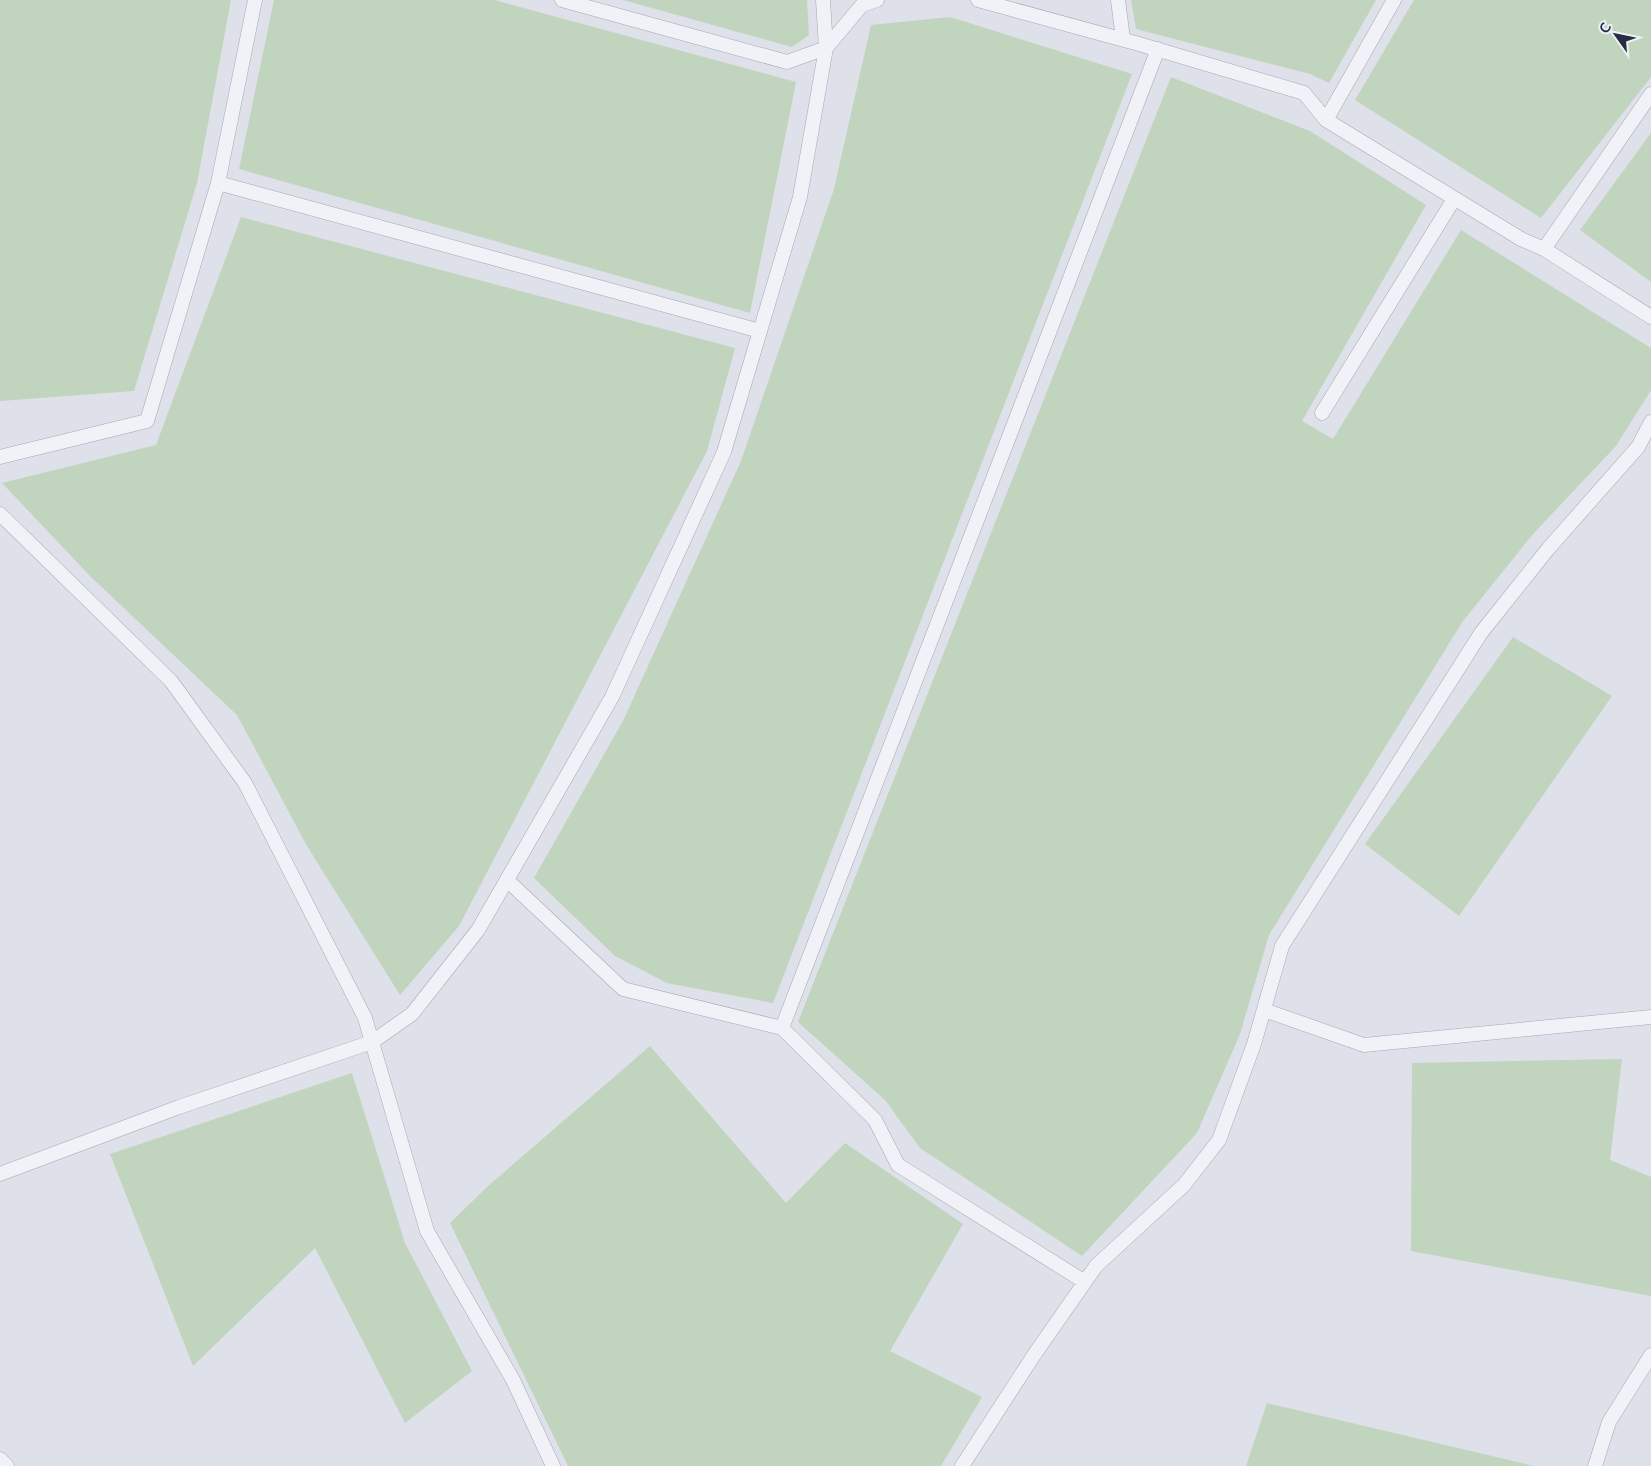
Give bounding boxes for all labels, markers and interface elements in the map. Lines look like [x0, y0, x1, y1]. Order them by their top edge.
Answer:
north arrow [1591, 10, 1641, 60]
text: С [1595, 19, 1615, 36]

